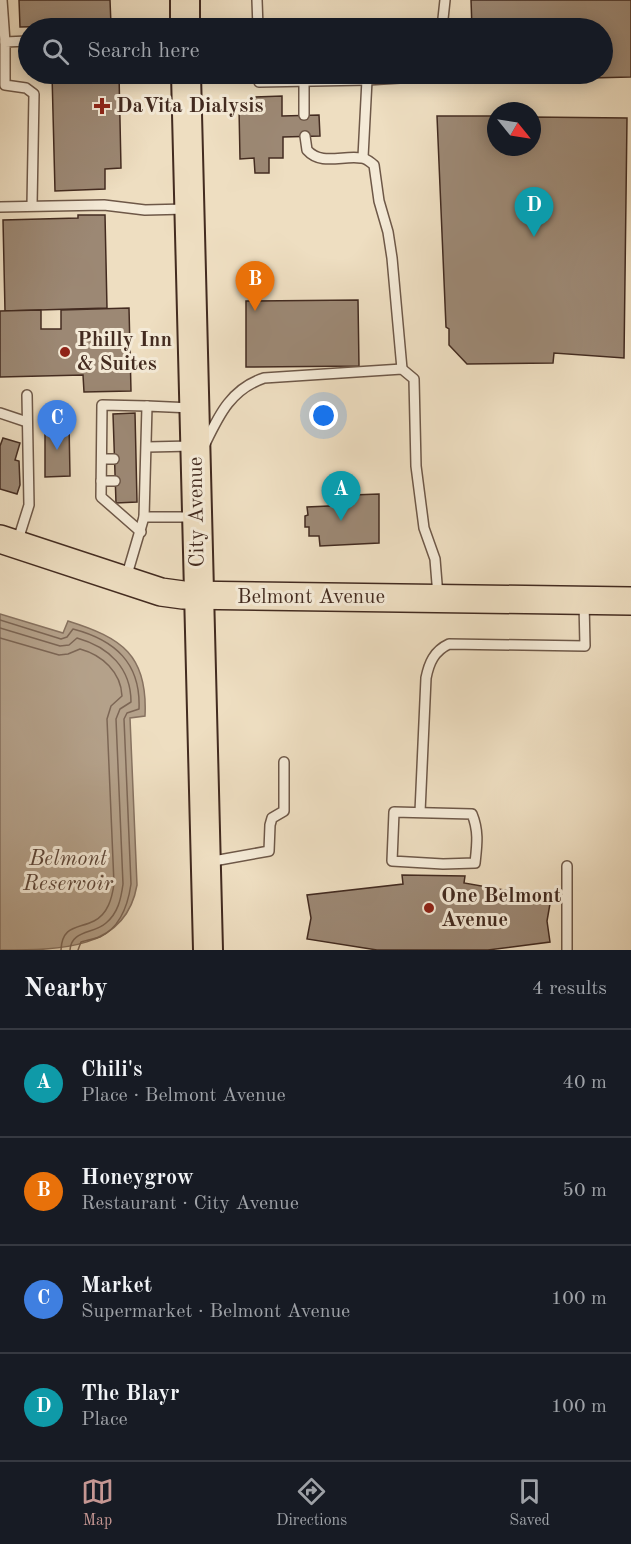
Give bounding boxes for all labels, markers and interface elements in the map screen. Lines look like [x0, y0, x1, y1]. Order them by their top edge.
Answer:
search box [18, 18, 613, 84]
icon: search [39, 35, 72, 68]
text: Search here [87, 40, 200, 62]
place label: DaVita Dialysis [116, 96, 264, 117]
marker: DaVita Dialysis [93, 97, 111, 115]
north arrow [487, 102, 541, 156]
pin: D [514, 188, 554, 237]
pin: B [236, 262, 274, 311]
place label: Philly Inn & Suites [77, 330, 172, 375]
marker: Philly Inn & Suites [58, 345, 72, 359]
pin: C [38, 400, 76, 450]
your location [309, 401, 338, 430]
street label: City Avenue [186, 456, 208, 568]
pin: A [322, 472, 360, 521]
street label: Belmont Avenue [237, 587, 385, 608]
water label: Belmont Reservoir [22, 848, 114, 895]
place label: One Belmont Avenue [441, 886, 562, 931]
marker: One Belmont Avenue [422, 901, 436, 915]
text: Nearby [24, 976, 108, 1002]
text: 4 results [532, 979, 607, 999]
text: Chili's [81, 1059, 142, 1081]
text: A [36, 1073, 51, 1093]
text: 40 m [562, 1073, 607, 1093]
text: Place · Belmont Avenue [81, 1086, 286, 1106]
text: Honeygrow [81, 1167, 194, 1189]
text: B [36, 1181, 51, 1201]
text: 50 m [562, 1181, 607, 1201]
text: Restaurant · City Avenue [81, 1194, 299, 1214]
text: Market [81, 1275, 152, 1297]
text: C [37, 1289, 50, 1309]
text: 100 m [551, 1289, 607, 1309]
text: Supermarket · Belmont Avenue [81, 1302, 350, 1322]
text: The Blayr [81, 1383, 180, 1405]
text: D [36, 1397, 51, 1417]
text: 100 m [551, 1397, 607, 1417]
text: Place [81, 1410, 128, 1430]
tab: Map [81, 1475, 114, 1531]
tab: Directions [276, 1475, 347, 1531]
tab: Saved [509, 1475, 550, 1531]

